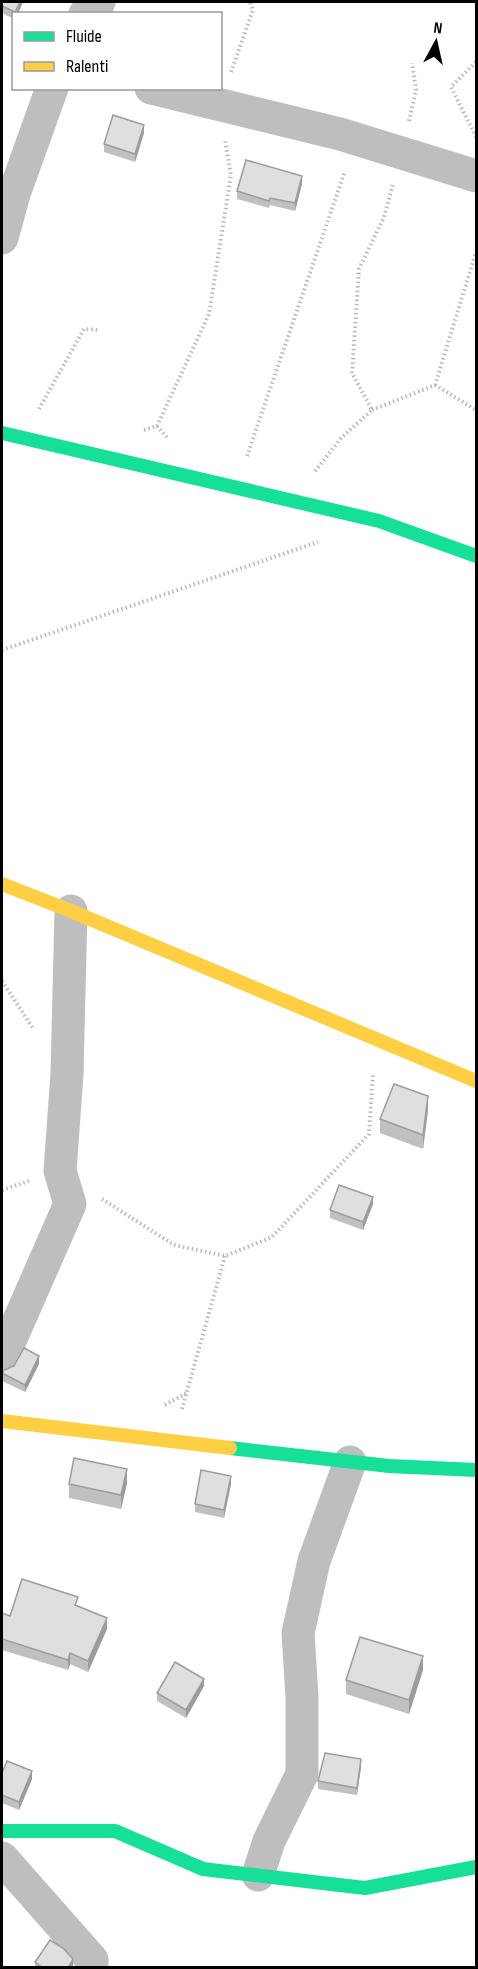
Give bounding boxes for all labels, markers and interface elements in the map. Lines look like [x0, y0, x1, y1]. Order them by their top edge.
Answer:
legend [12, 12, 222, 90]
north arrow [406, 12, 466, 72]
text: N [432, 19, 443, 39]
text: Fluide [66, 26, 102, 47]
text: Ralenti [66, 56, 108, 77]

